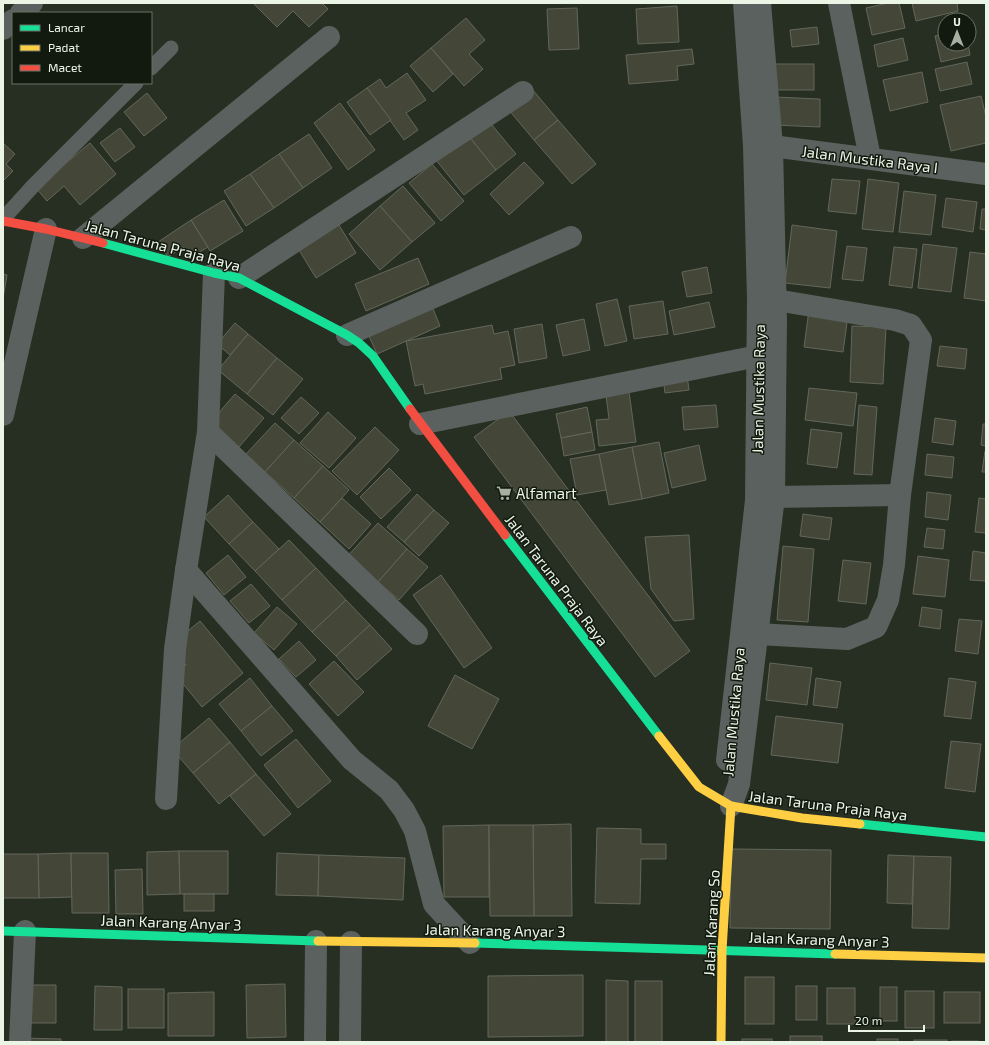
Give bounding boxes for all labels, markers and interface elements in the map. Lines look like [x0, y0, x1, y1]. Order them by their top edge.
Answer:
legend [12, 12, 152, 84]
north arrow [937, 12, 977, 52]
text: U [953, 15, 961, 28]
text: Lancar [48, 20, 85, 34]
text: Padat [48, 40, 80, 54]
text: Macet [48, 60, 82, 74]
street label: Jalan Mustika Raya I [801, 142, 939, 176]
street label: Jalan Taruna Praja Raya [83, 216, 243, 275]
street label: Jalan Mustika Raya [748, 324, 768, 454]
supermarket icon: Alfamart [495, 484, 513, 502]
place label: Alfamart [516, 484, 577, 502]
street label: Jalan Taruna Praja Raya [501, 511, 612, 650]
street label: Jalan Mustika Raya [718, 647, 748, 777]
street label: Jalan Taruna Praja Raya [747, 786, 909, 825]
street label: Jalan Karang So [699, 869, 723, 977]
street label: Jalan Karang Anyar 3 [100, 911, 242, 933]
street label: Jalan Karang Anyar 3 [424, 920, 566, 940]
street label: Jalan Karang Anyar 3 [748, 928, 890, 950]
scale bar [849, 1007, 924, 1033]
text: 20 m [855, 1013, 882, 1027]

